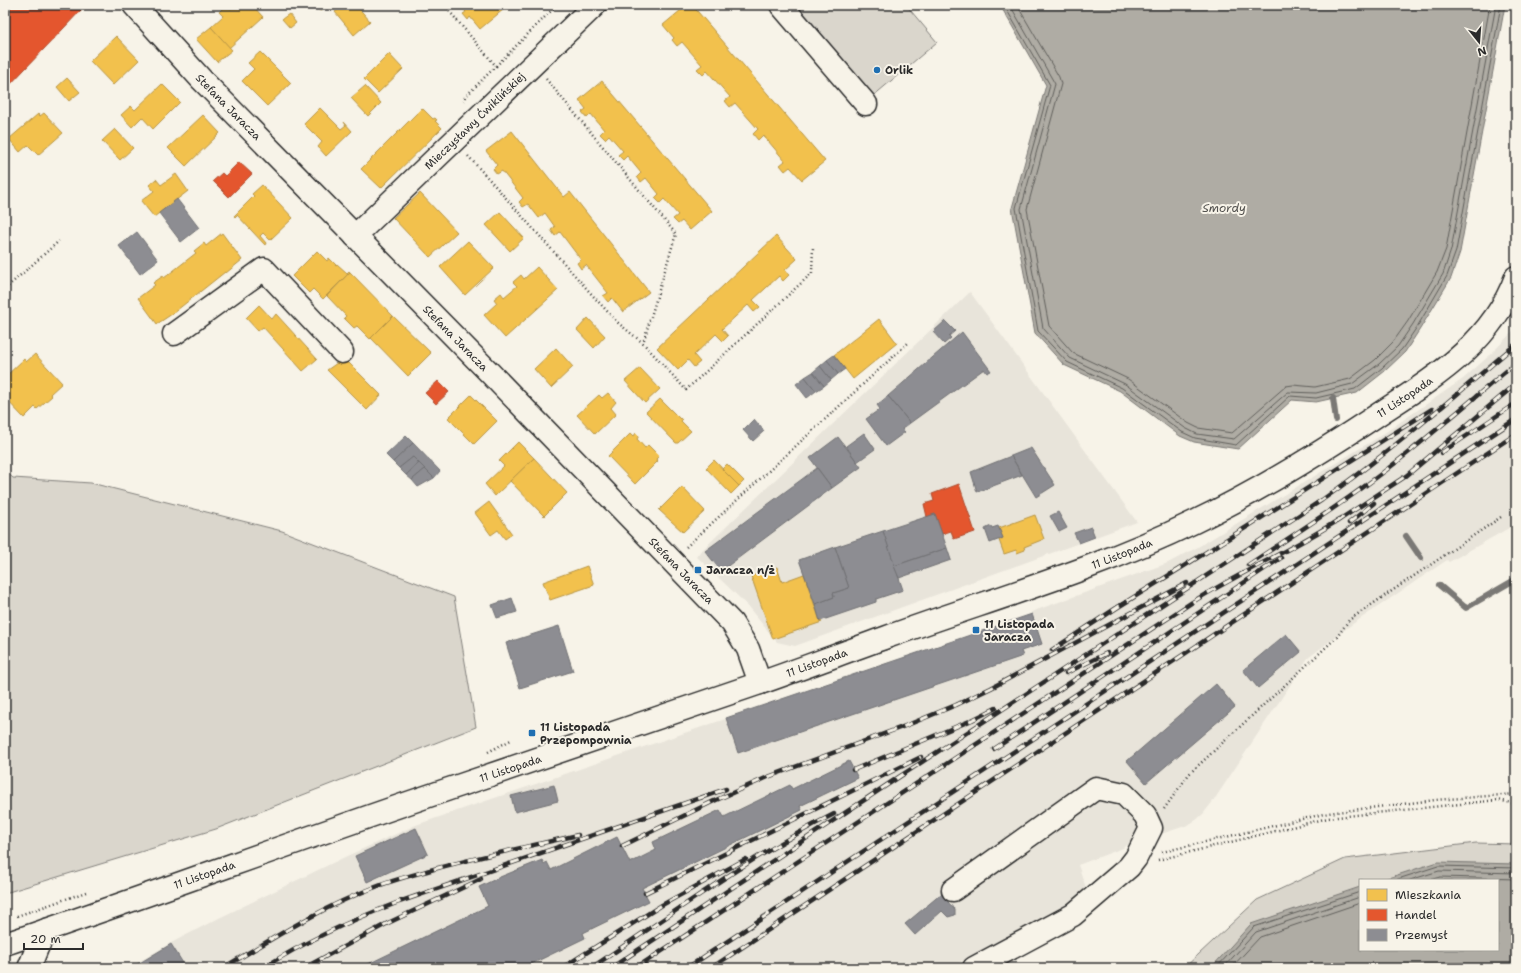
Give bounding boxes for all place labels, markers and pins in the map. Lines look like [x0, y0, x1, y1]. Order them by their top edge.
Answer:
place label: Orlik [885, 63, 913, 78]
marker: Orlik [872, 65, 882, 75]
place label: Jaracza n/ż [706, 563, 775, 578]
marker: Jaracza n/ż [693, 565, 703, 575]
place label: 11 Listopada Jaracza [984, 617, 1055, 645]
marker: 11 Listopada Jaracza [971, 625, 981, 635]
place label: 11 Listopada Przepompownia [540, 720, 632, 748]
marker: 11 Listopada Przepompownia [527, 728, 537, 738]

